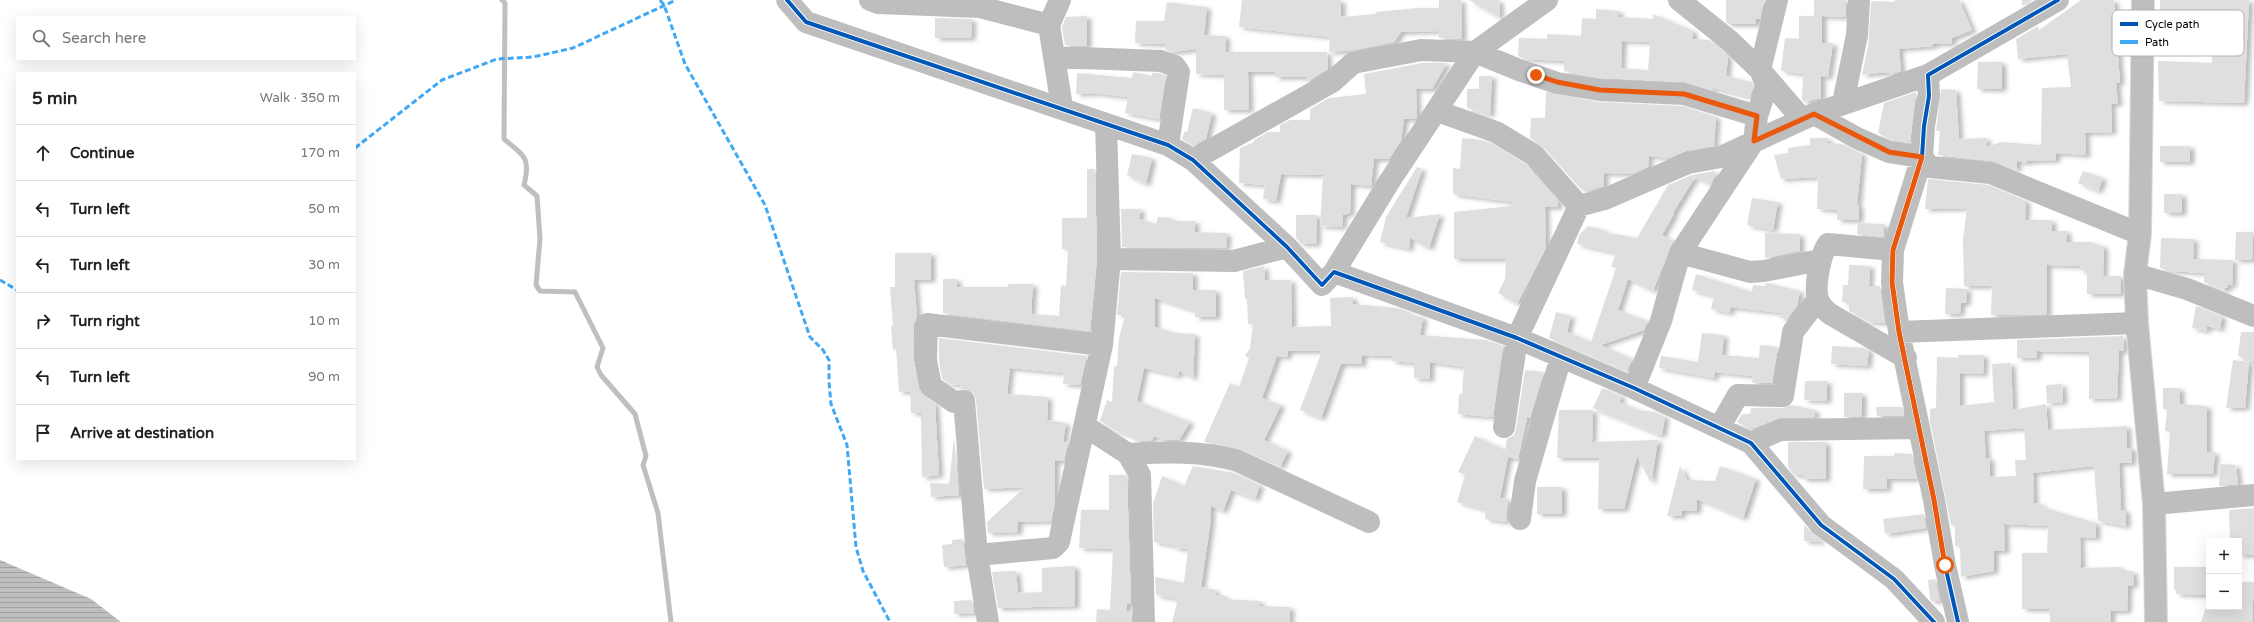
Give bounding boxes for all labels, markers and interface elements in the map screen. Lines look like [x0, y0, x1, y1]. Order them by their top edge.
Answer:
legend [2112, 10, 2244, 56]
search box [16, 16, 356, 60]
text: Cycle path [2145, 18, 2200, 31]
icon: search [30, 27, 52, 49]
text: Search here [62, 29, 146, 47]
text: Path [2145, 36, 2169, 49]
route end [1527, 66, 1545, 84]
text: 5 min [32, 88, 77, 109]
text: Walk · 350 m [260, 90, 340, 106]
icon: ahead [32, 142, 54, 164]
text: Continue [70, 144, 134, 162]
text: 170 m [300, 145, 340, 161]
icon: left [32, 198, 54, 220]
text: Turn left [70, 200, 130, 218]
text: 50 m [308, 201, 340, 217]
icon: left [32, 254, 54, 276]
text: Turn left [70, 256, 130, 274]
text: 30 m [308, 257, 340, 273]
icon: right [32, 310, 54, 332]
text: Turn right [70, 312, 140, 330]
text: 10 m [308, 313, 340, 329]
icon: left [32, 366, 54, 388]
text: Turn left [70, 368, 130, 386]
text: 90 m [308, 369, 340, 385]
icon: arrive [32, 422, 54, 444]
text: Arrive at destination [70, 424, 214, 442]
map controls [2206, 538, 2242, 610]
button: + [2206, 538, 2242, 574]
route start [1936, 556, 1954, 574]
button: − [2206, 574, 2242, 610]

